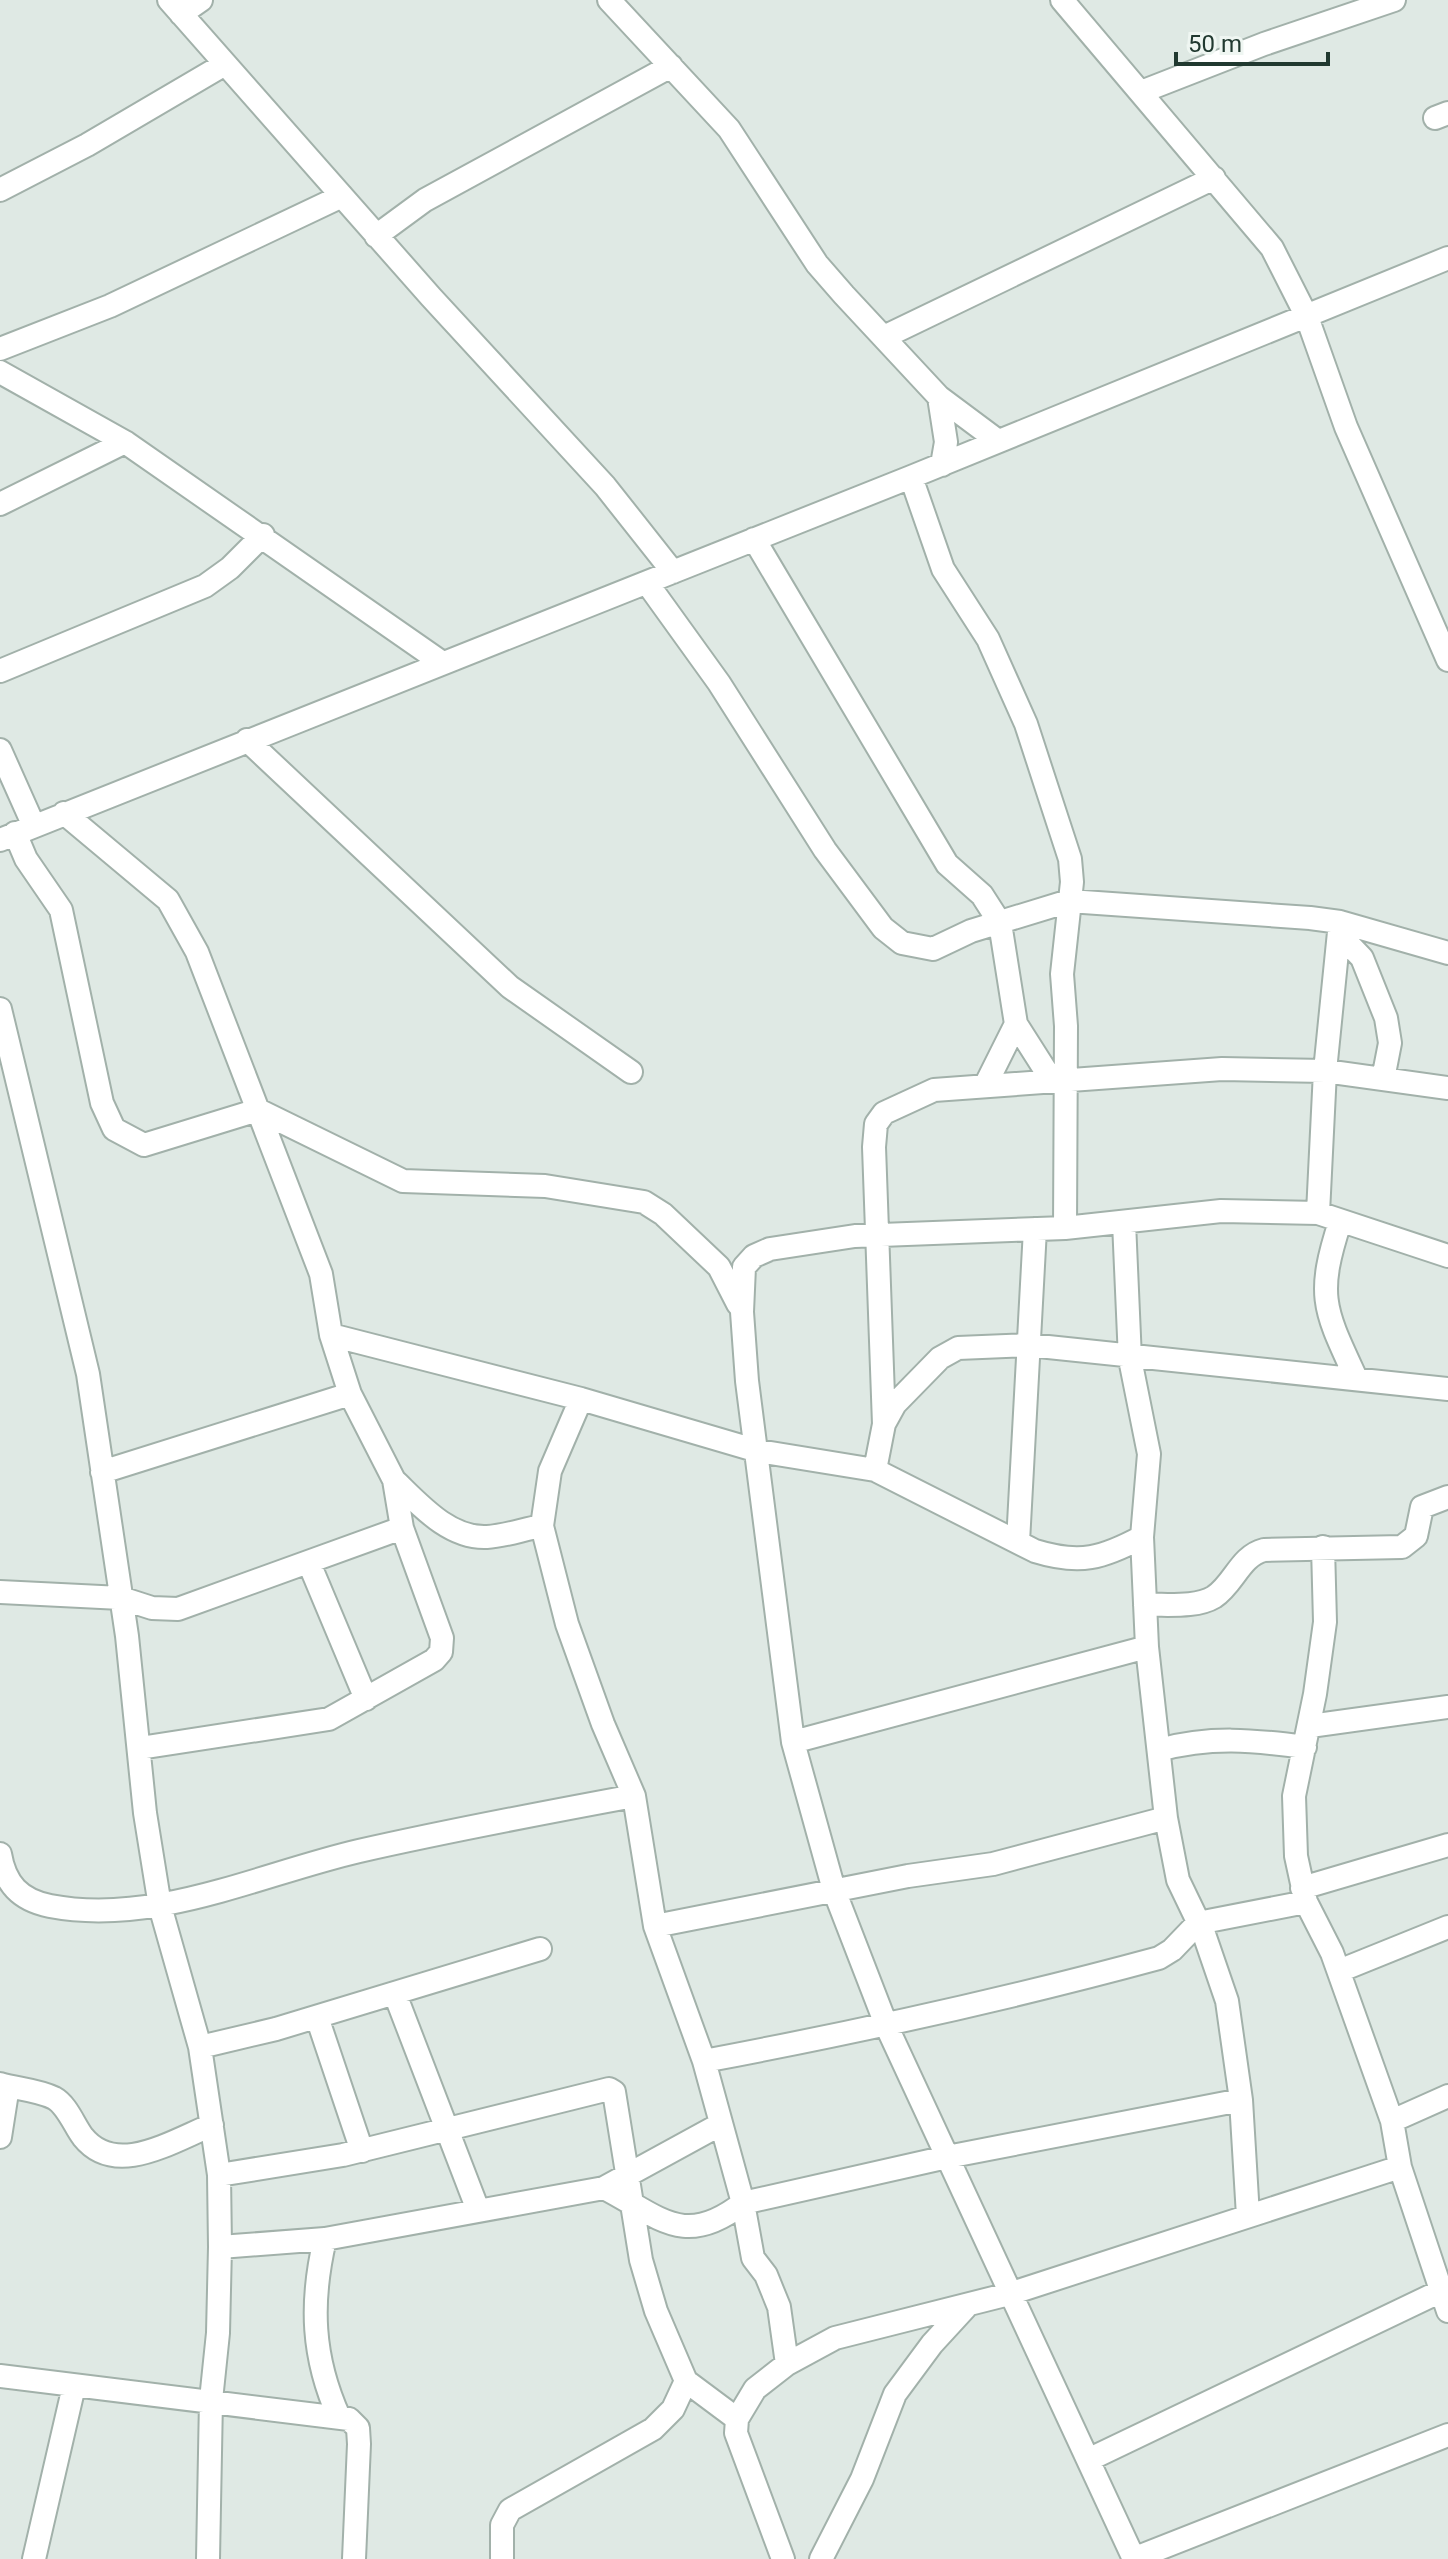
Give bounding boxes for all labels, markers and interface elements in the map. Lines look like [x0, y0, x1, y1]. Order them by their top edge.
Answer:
scale bar [1176, 16, 1328, 66]
text: 50 m [1188, 30, 1242, 58]

